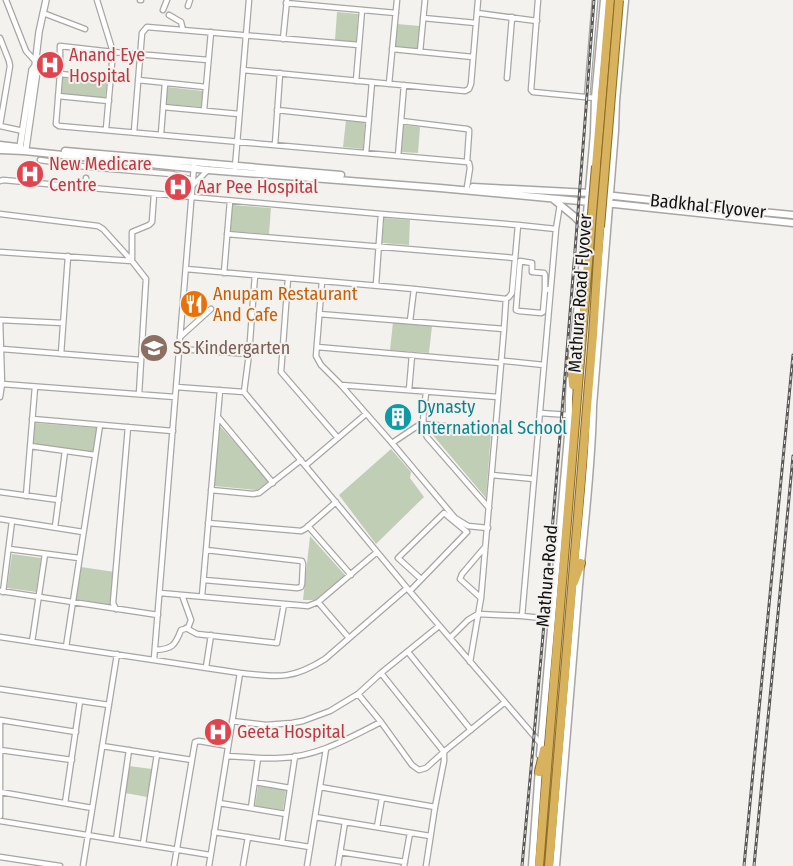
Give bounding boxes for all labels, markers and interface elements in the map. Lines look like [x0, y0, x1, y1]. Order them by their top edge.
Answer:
place label: Anand Eye Hospital [69, 44, 145, 87]
hospital icon: Anand Eye Hospital [35, 50, 65, 80]
place label: New Medicare Centre [49, 153, 152, 196]
hospital icon: New Medicare Centre [15, 159, 45, 189]
hospital icon: Aar Pee Hospital [163, 172, 193, 202]
place label: Aar Pee Hospital [197, 176, 318, 198]
street label: Badkhal Flyover [649, 189, 768, 223]
street label: Mathura Road Flyover [563, 212, 597, 373]
place label: Anupam Restaurant And Cafe [213, 283, 358, 326]
restaurant icon: Anupam Restaurant And Cafe [179, 289, 209, 319]
school or university icon: SS Kindergarten [139, 333, 169, 363]
place label: SS Kindergarten [173, 337, 290, 359]
place label: Dynasty International School [417, 396, 567, 439]
building icon: Dynasty International School [383, 402, 413, 432]
street label: Mathura Road [532, 524, 562, 628]
hospital icon: Geeta Hospital [203, 717, 233, 747]
place label: Geeta Hospital [237, 721, 345, 743]

